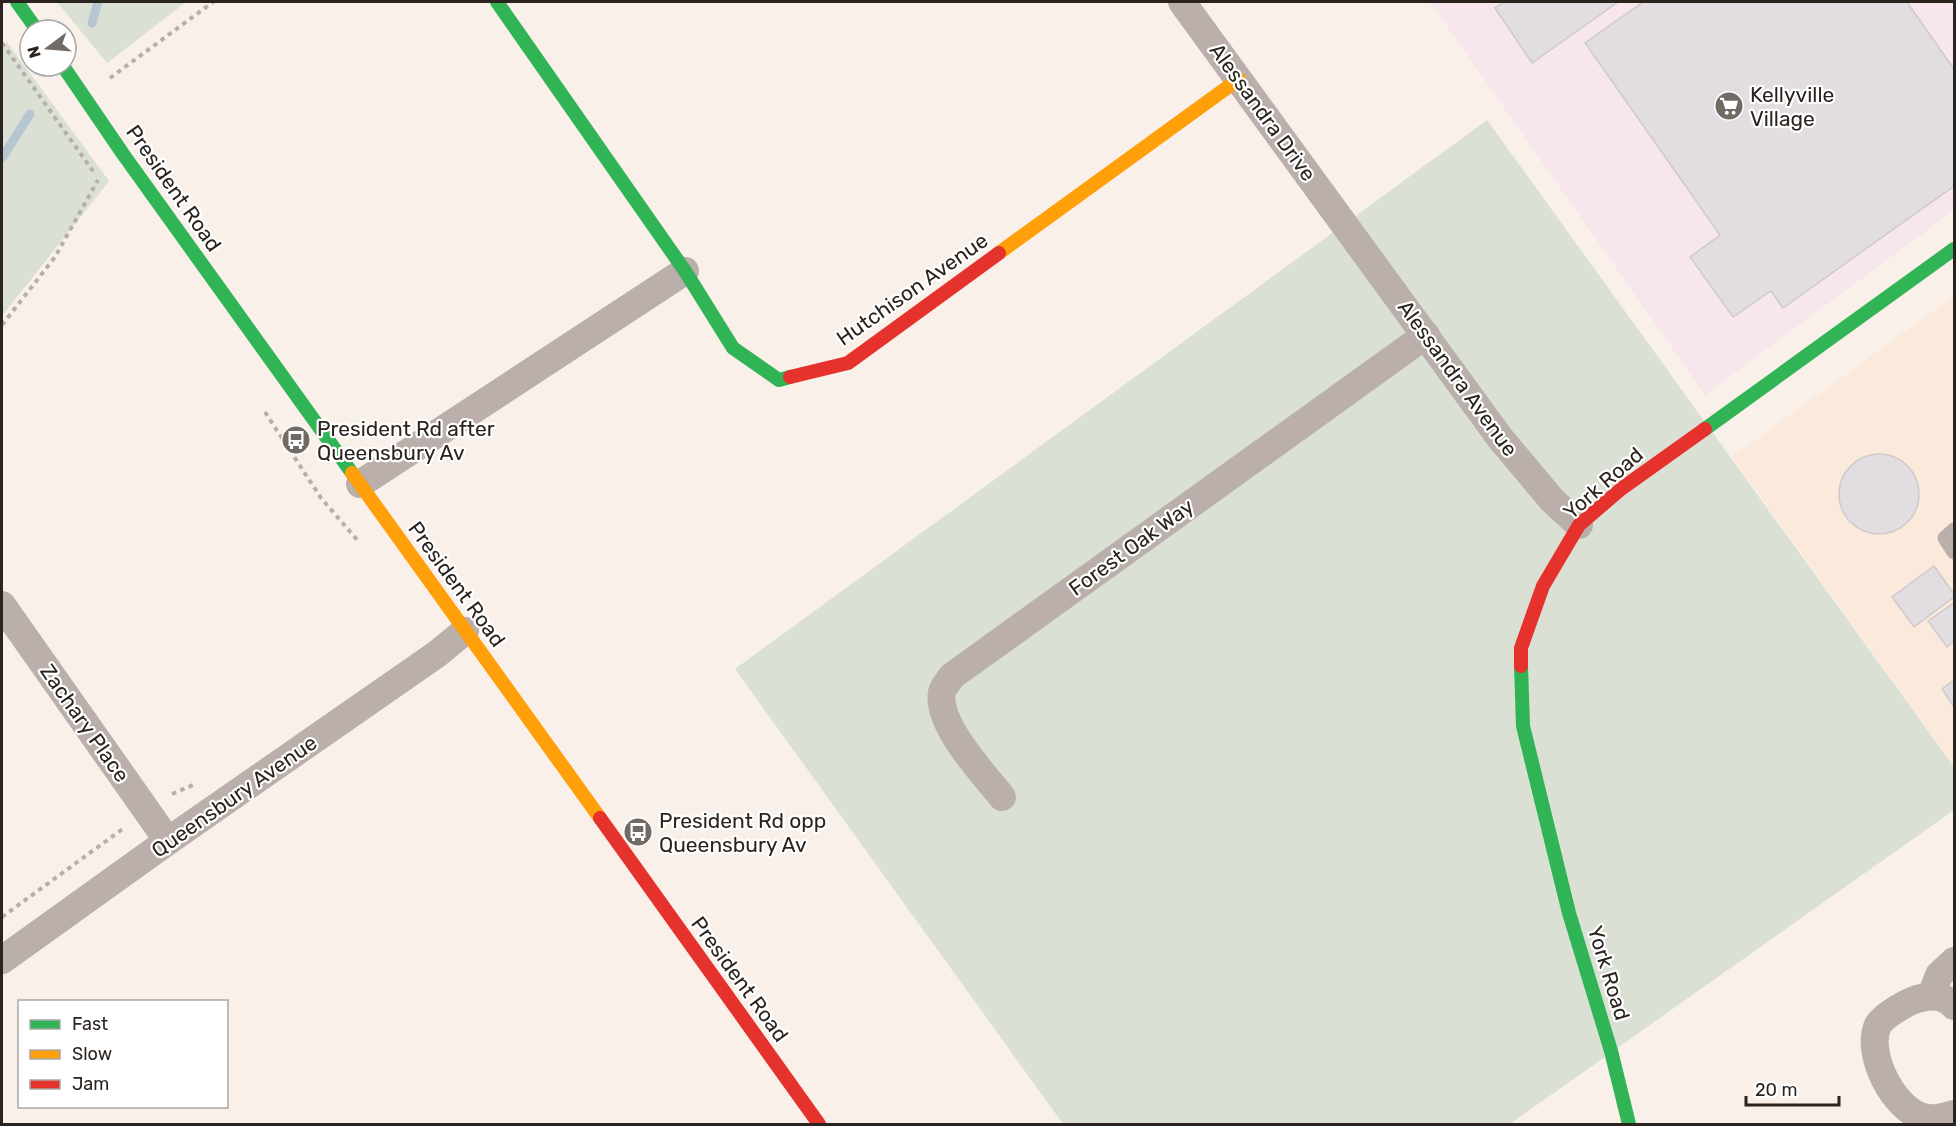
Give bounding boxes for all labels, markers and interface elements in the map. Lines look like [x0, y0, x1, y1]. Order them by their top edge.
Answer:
north arrow [18, 18, 78, 78]
street label: Alessandra Drive [1205, 38, 1321, 186]
text: N [23, 44, 45, 60]
place label: Kellyville Village [1750, 82, 1834, 131]
supermarket icon: Kellyville Village [1713, 90, 1745, 122]
street label: President Road [121, 120, 227, 256]
street label: Hutchison Avenue [832, 227, 992, 351]
street label: Alessandra Avenue [1393, 295, 1523, 461]
place label: President Rd after Queensbury Av [317, 416, 495, 465]
bus stop icon: President Rd after Queensbury Av [280, 424, 312, 456]
street label: York Road [1558, 442, 1648, 524]
street label: Forest Oak Way [1064, 493, 1199, 601]
street label: President Road [403, 516, 511, 652]
street label: Zachary Place [35, 659, 135, 787]
street label: Queensbury Avenue [147, 730, 321, 862]
place label: President Rd opp Queensbury Av [659, 808, 826, 857]
bus stop icon: President Rd opp Queensbury Av [622, 816, 654, 848]
street label: President Road [686, 911, 794, 1047]
street label: York Road [1583, 923, 1635, 1023]
legend [18, 1000, 228, 1108]
text: Fast [72, 1013, 108, 1035]
text: Slow [72, 1043, 112, 1065]
scale bar [1746, 1069, 1839, 1107]
text: Jam [72, 1073, 109, 1095]
text: 20 m [1755, 1079, 1797, 1101]

